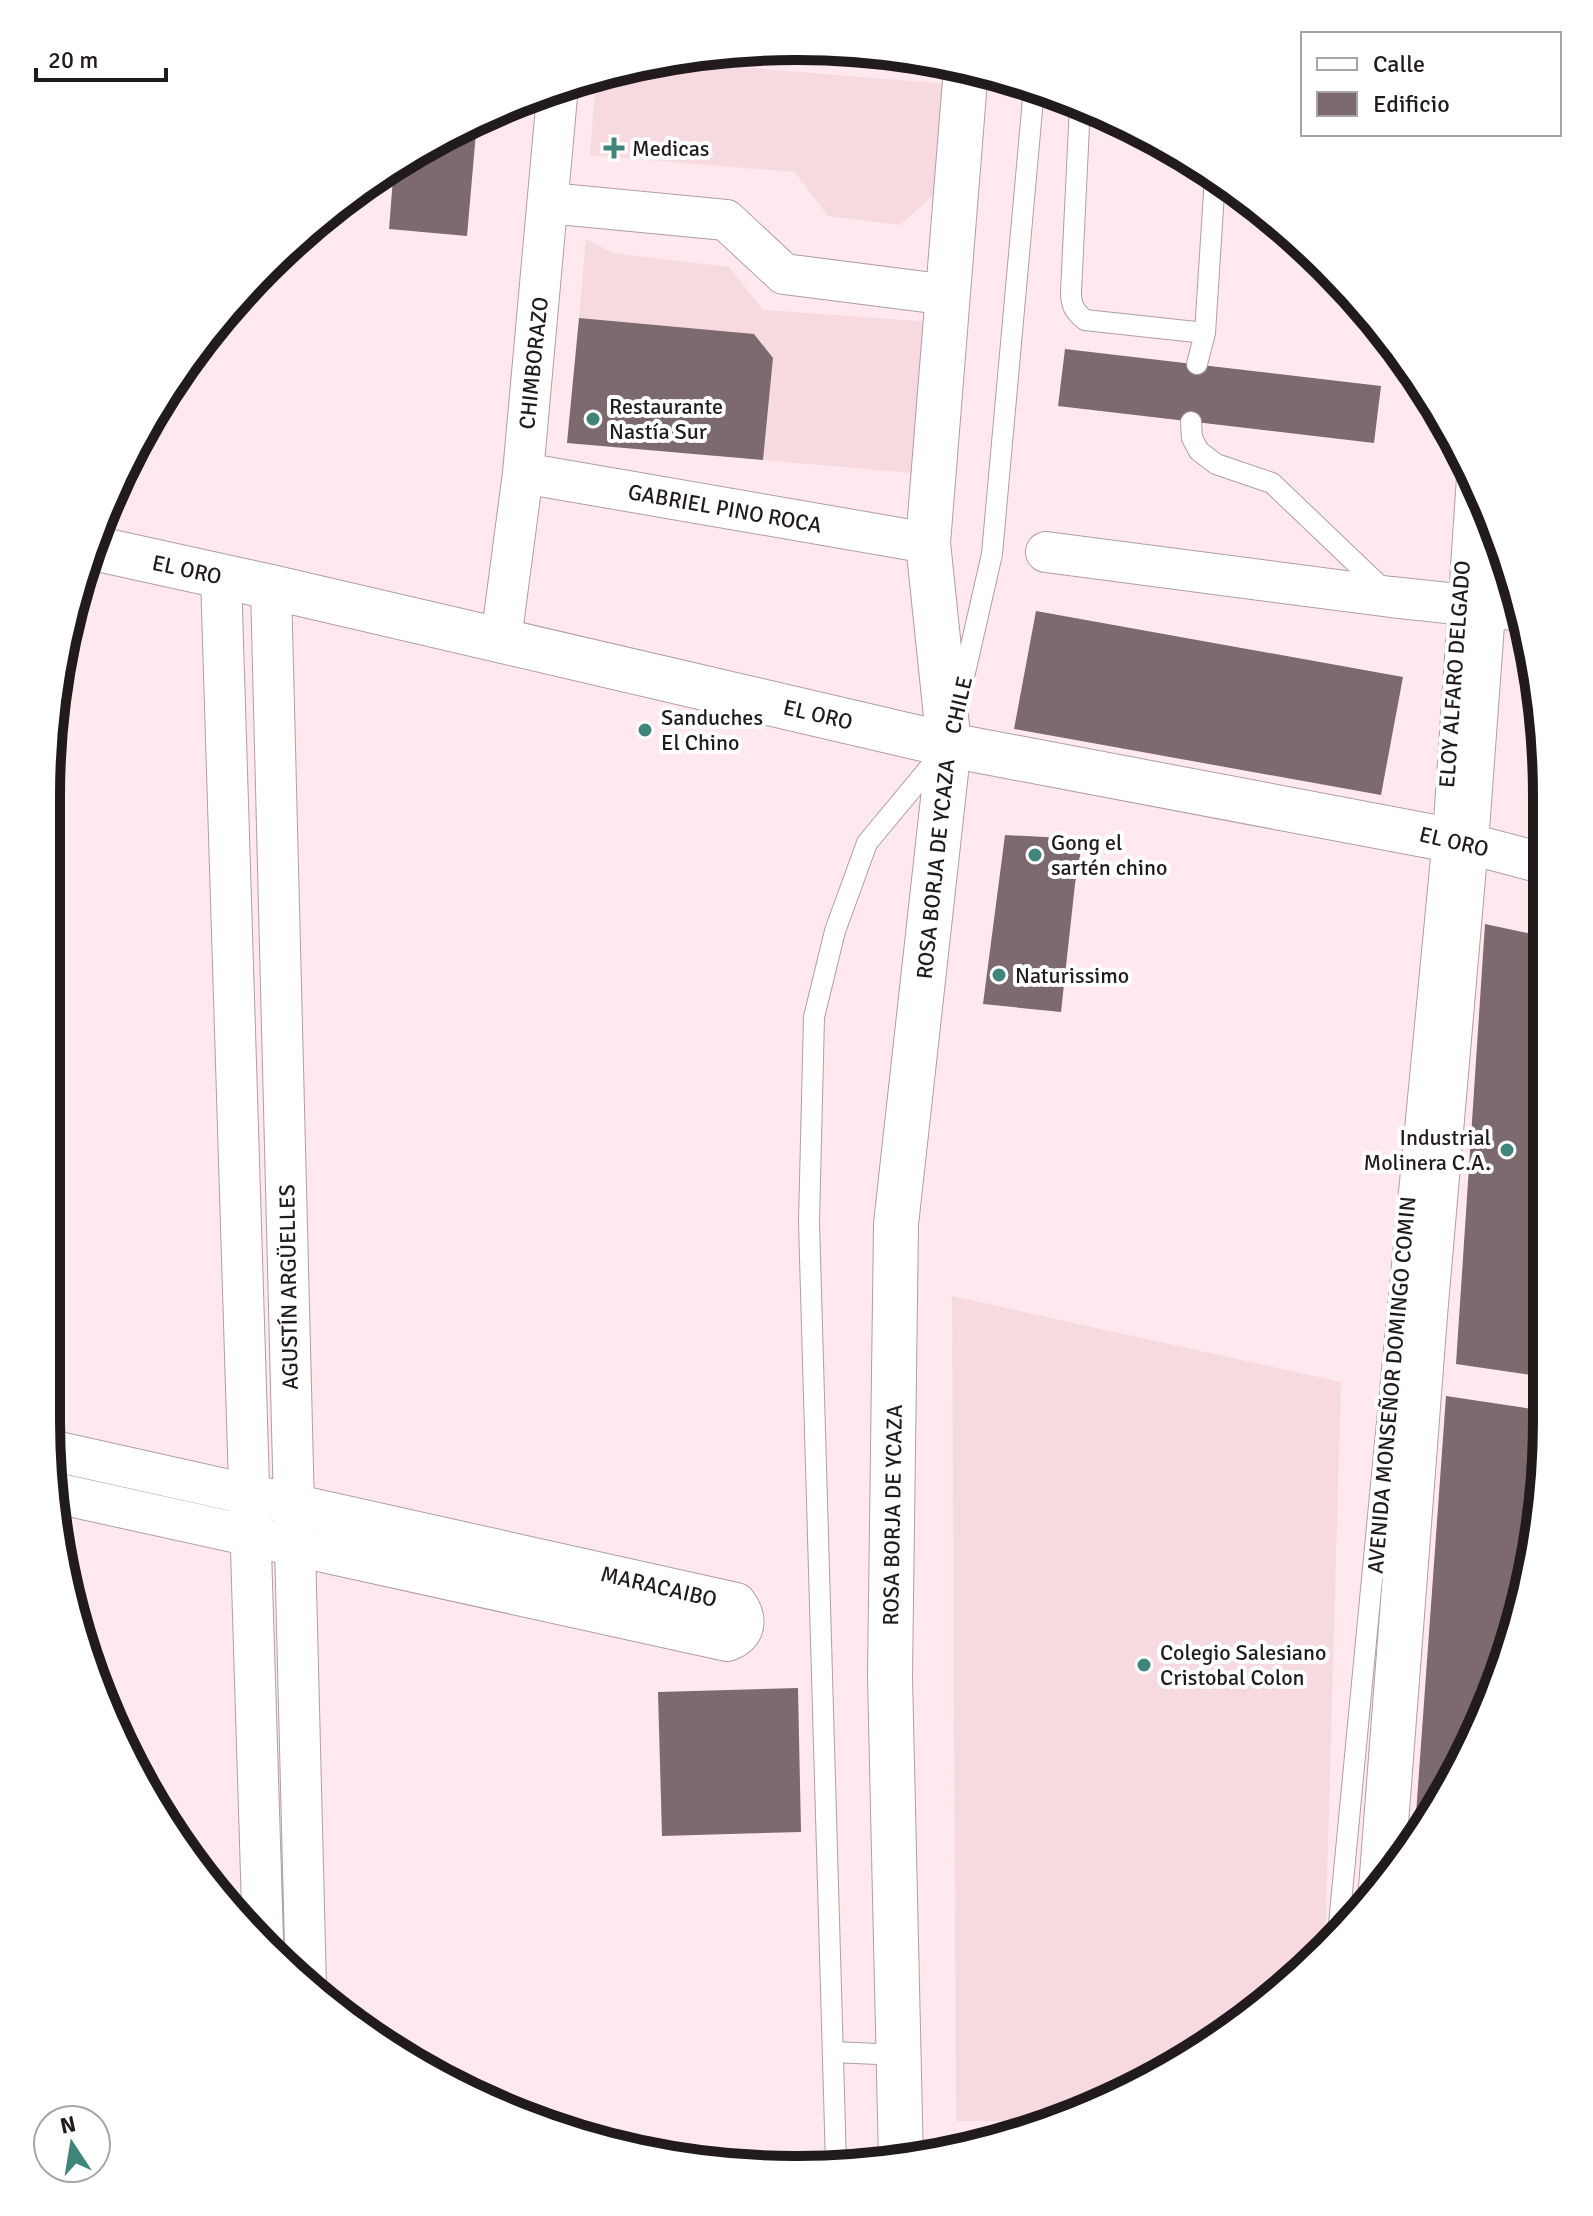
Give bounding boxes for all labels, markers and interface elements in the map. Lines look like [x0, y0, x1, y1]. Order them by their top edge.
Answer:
scale bar [36, 32, 166, 82]
legend [1301, 32, 1561, 136]
text: 20 m [48, 45, 98, 75]
text: Calle [1373, 49, 1425, 79]
text: Edificio [1373, 89, 1450, 119]
place label: Medicas [632, 135, 709, 162]
marker: Medicas [603, 137, 625, 159]
street label: CHIMBORAZO [513, 295, 554, 431]
place label: Restaurante Nastía Sur [609, 393, 723, 445]
marker: Restaurante Nastía Sur [584, 410, 602, 428]
street label: GABRIEL PINO ROCA [626, 478, 825, 539]
street label: EL ORO [150, 549, 224, 590]
street label: ELOY ALFARO DELGADO [1433, 560, 1476, 789]
street label: CHILE [939, 674, 978, 737]
street label: EL ORO [781, 693, 855, 736]
place label: Sanduches El Chino [661, 704, 763, 756]
marker: Sanduches El Chino [636, 721, 654, 739]
street label: ROSA BORJA DE YCAZA [911, 757, 961, 980]
street label: EL ORO [1417, 820, 1491, 863]
place label: Gong el sartén chino [1051, 829, 1167, 881]
marker: Gong el sartén chino [1026, 846, 1044, 864]
place label: Naturissimo [1015, 962, 1129, 989]
marker: Naturissimo [990, 966, 1008, 984]
place label: Industrial Molinera C.A. [1363, 1124, 1491, 1176]
marker: Industrial Molinera C.A. [1498, 1141, 1516, 1159]
street label: AGUSTÍN ARGÜELLES [273, 1184, 304, 1390]
street label: AVENIDA MONSEÑOR DOMINGO COMIN [1362, 1195, 1421, 1575]
street label: ROSA BORJA DE YCAZA [877, 1404, 908, 1626]
street label: MARACAIBO [598, 1560, 720, 1613]
place label: Colegio Salesiano Cristobal Colon [1160, 1639, 1326, 1691]
marker: Colegio Salesiano Cristobal Colon [1135, 1656, 1153, 1674]
north arrow [32, 2104, 112, 2184]
text: N [58, 2110, 78, 2140]

